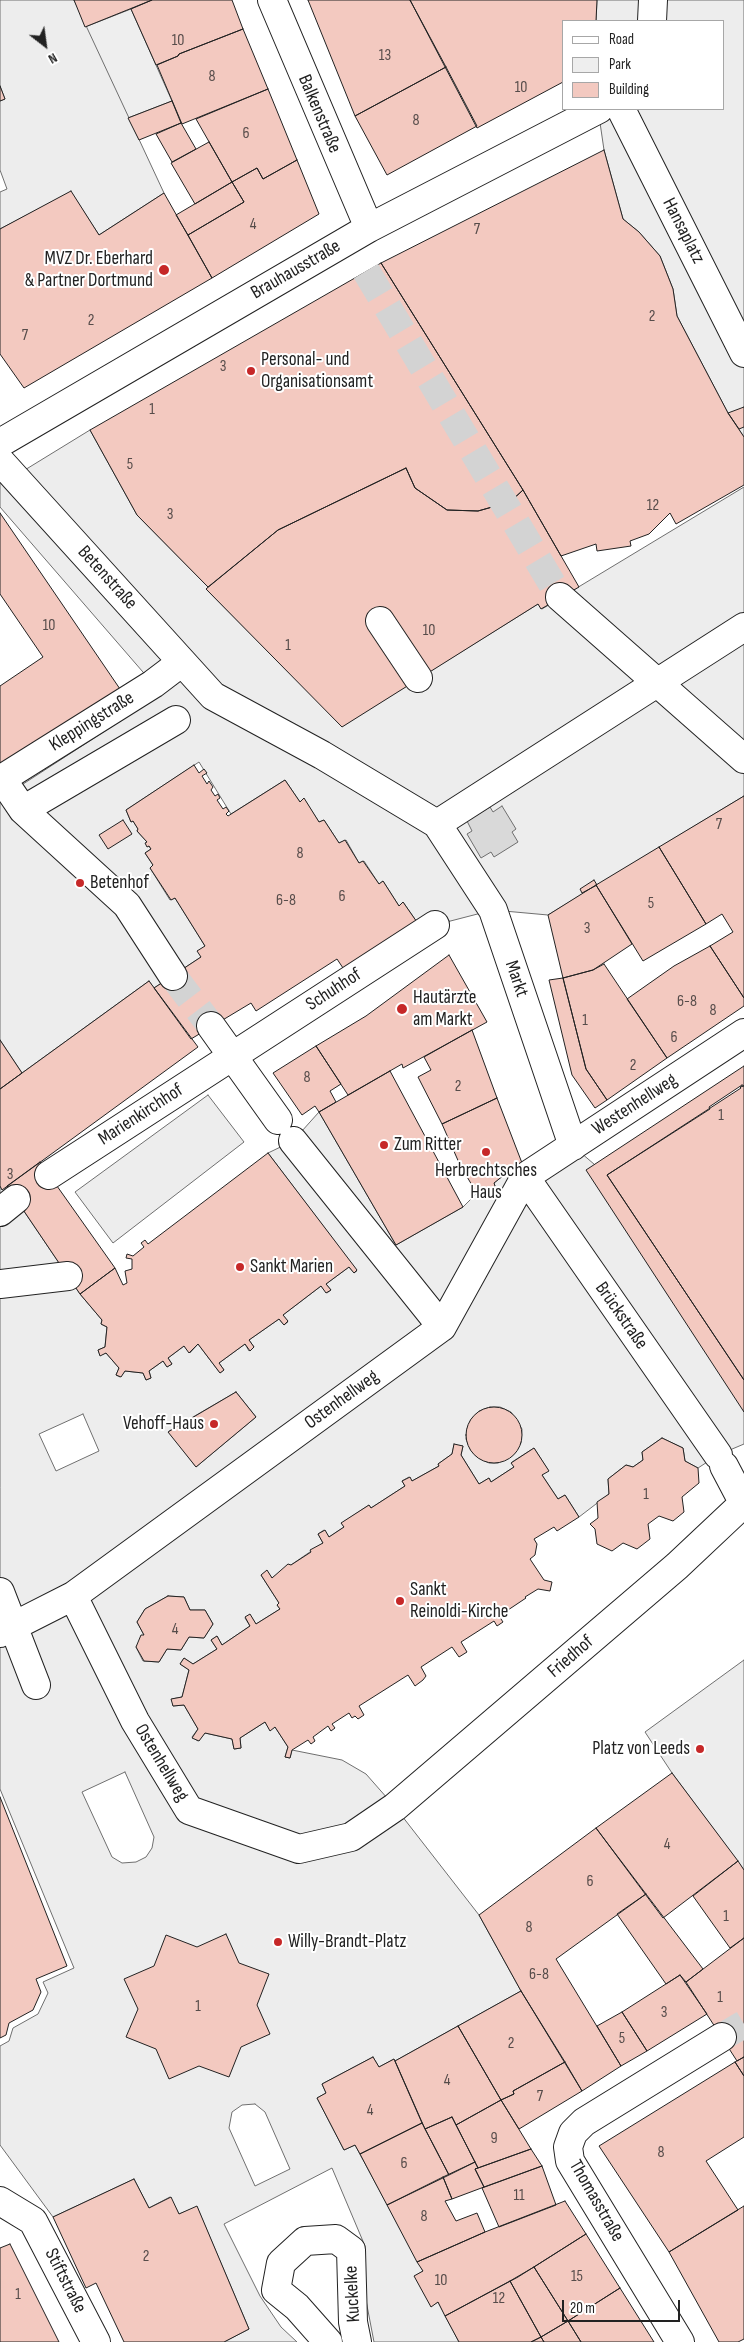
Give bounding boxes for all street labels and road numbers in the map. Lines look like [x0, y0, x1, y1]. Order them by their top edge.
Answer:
street label: Balkenstraße [292, 71, 346, 157]
street label: Hansaplatz [657, 194, 709, 268]
street label: Brauhausstraße [247, 235, 345, 305]
street label: Betenstraße [72, 541, 142, 615]
street label: Kleppingstraße [45, 687, 139, 757]
street label: Markt [499, 958, 533, 1000]
street label: Schuhhof [302, 964, 366, 1016]
street label: Westenhellweg [588, 1069, 682, 1141]
street label: Marienkirchhof [94, 1079, 188, 1151]
street label: Brückstraße [590, 1278, 652, 1354]
street label: Ostenhellweg [300, 1365, 384, 1435]
street label: Friedhof [543, 1631, 599, 1683]
street label: Ostenhellweg [129, 1720, 193, 1806]
street label: Thomasstraße [564, 2156, 628, 2246]
street label: Stiftstraße [39, 2245, 91, 2317]
street label: Kuckelke [340, 2265, 366, 2323]

